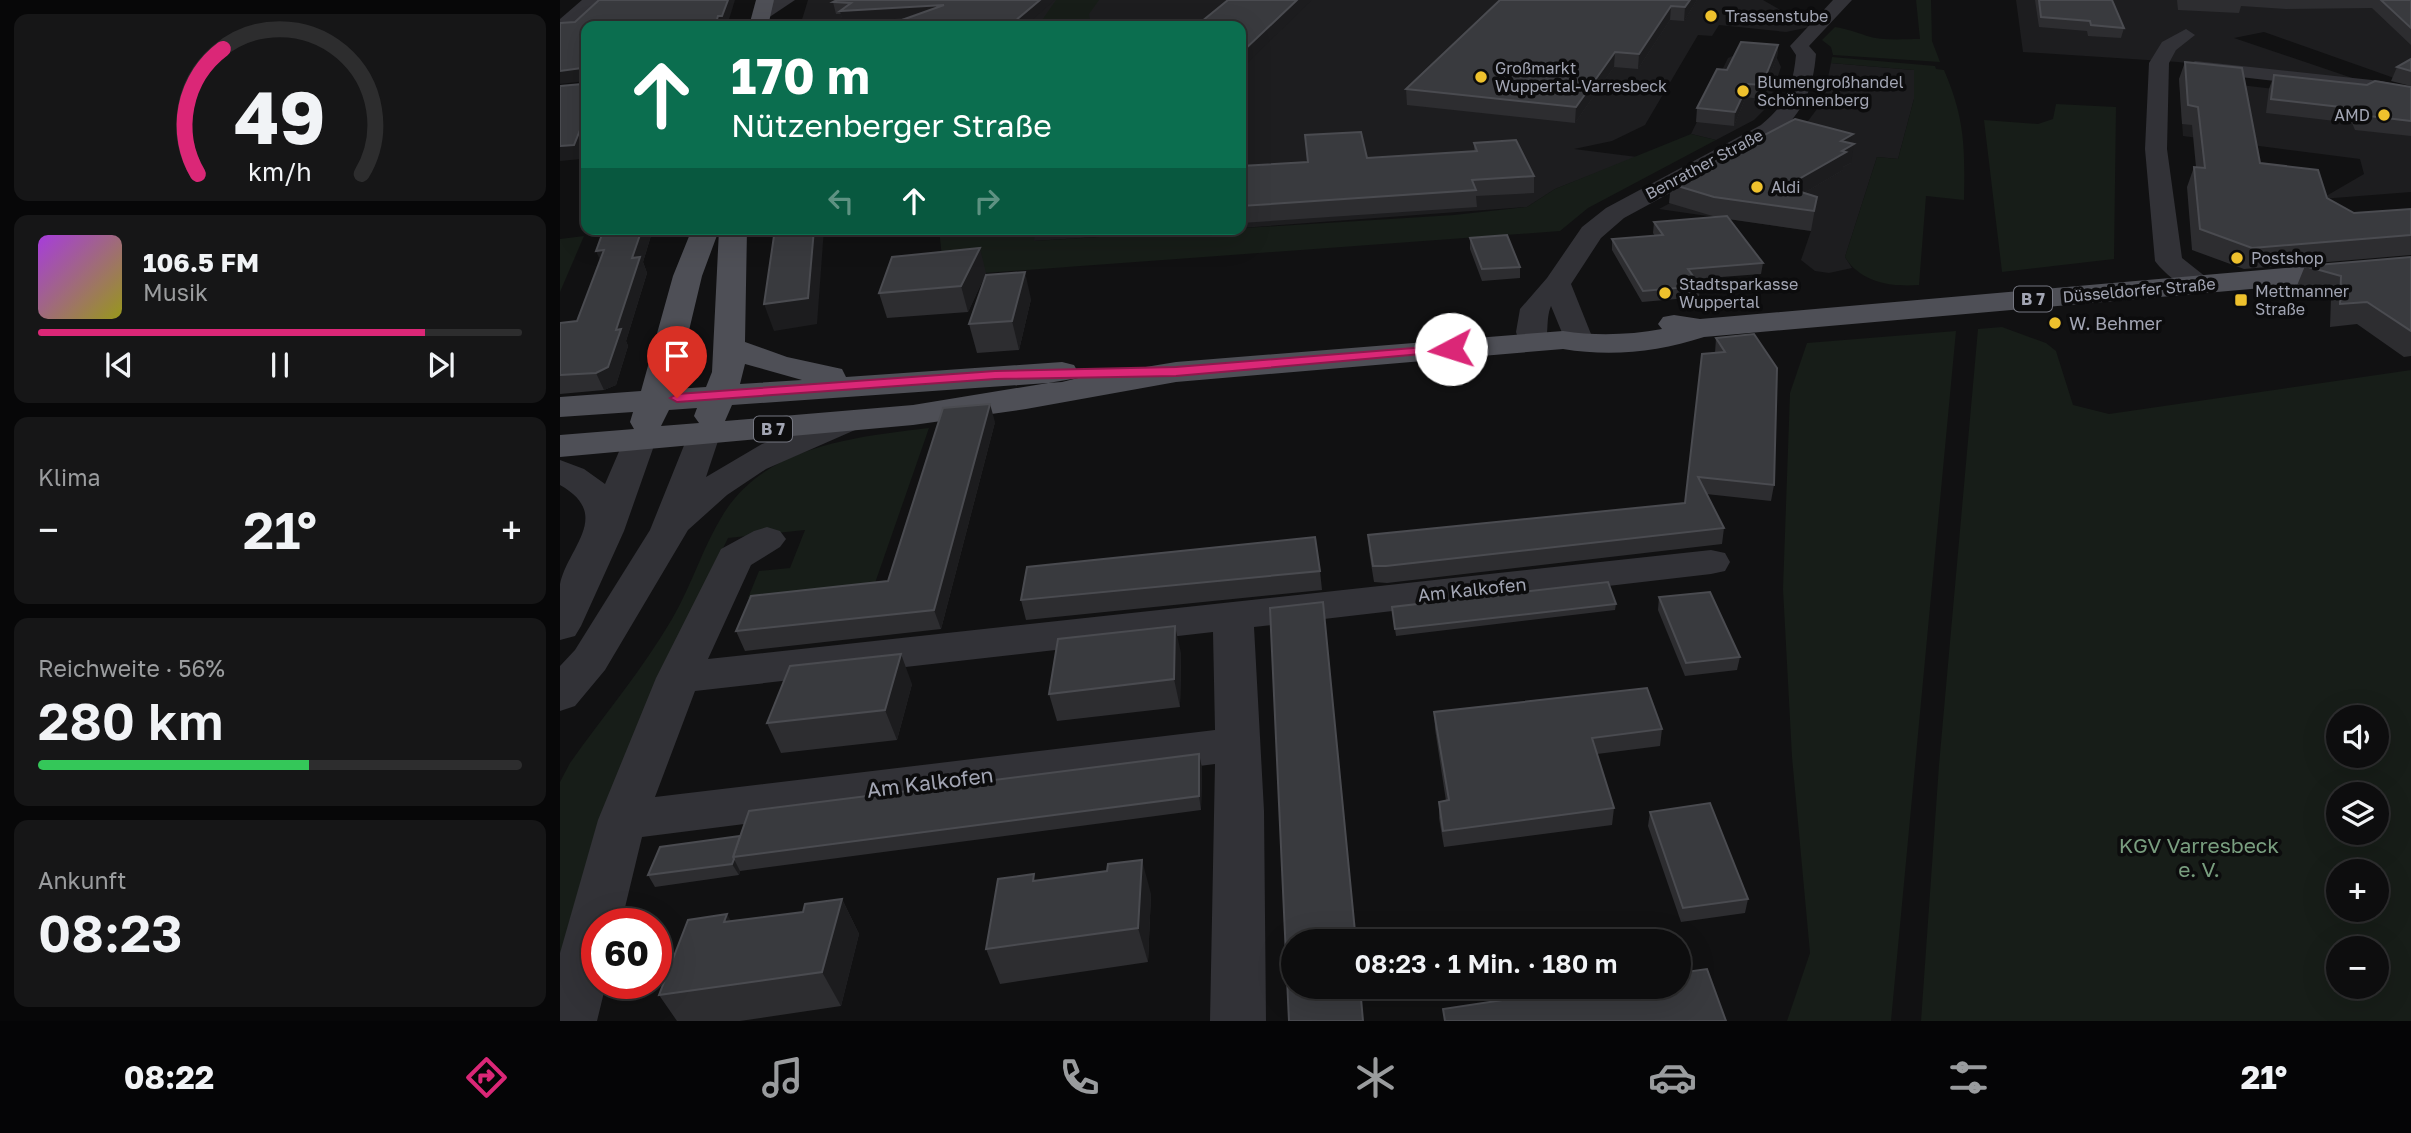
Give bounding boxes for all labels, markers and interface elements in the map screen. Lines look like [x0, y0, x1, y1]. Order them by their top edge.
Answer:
place label: Trassenstube [1725, 6, 1828, 26]
marker: Trassenstube [1703, 8, 1719, 24]
text: 170 m [731, 46, 870, 105]
icon: ahead [616, 49, 707, 140]
place label: Großmarkt Wuppertal-Varresbeck [1495, 58, 1667, 96]
marker: Großmarkt Wuppertal-Varresbeck [1473, 69, 1489, 85]
place label: Blumengroßhandel Schönnenberg [1757, 72, 1904, 110]
text: 49 [234, 73, 326, 160]
marker: Blumengroßhandel Schönnenberg [1735, 83, 1751, 99]
place label: AMD [2334, 105, 2370, 125]
text: Nützenberger Straße [731, 106, 1052, 144]
marker: AMD [2376, 107, 2392, 123]
street label: Benrather Straße [1642, 125, 1766, 203]
text: km/h [248, 156, 312, 187]
place label: Aldi [1771, 177, 1801, 197]
marker: Aldi [1749, 179, 1765, 195]
icon: left [822, 182, 860, 220]
icon: ahead [895, 182, 933, 220]
icon: right [968, 182, 1006, 220]
text: 106.5 FM [143, 247, 259, 278]
place label: Postshop [2251, 248, 2324, 268]
marker: Postshop [2229, 250, 2245, 266]
street label: Düsseldorfer Straße [2062, 273, 2216, 307]
place label: Stadtsparkasse Wuppertal [1679, 274, 1798, 312]
text: Musik [143, 278, 208, 306]
place label: Mettmanner Straße [2255, 281, 2349, 319]
marker: Stadtsparkasse Wuppertal [1657, 285, 1673, 301]
road number: B 7 [2014, 286, 2052, 312]
marker: Mettmanner Straße [2233, 292, 2249, 308]
position arrow [1414, 312, 1488, 386]
place label: W. Behmer [2069, 312, 2162, 334]
marker: W. Behmer [2047, 315, 2063, 331]
pin [647, 326, 707, 398]
icon: arrive [658, 337, 696, 375]
icon: previous [100, 346, 138, 384]
icon: pause [261, 346, 299, 384]
icon: next [422, 346, 460, 384]
road number: B 7 [754, 416, 792, 442]
text: Klima [38, 463, 101, 491]
text: 21° [243, 498, 317, 560]
text: − [38, 507, 59, 552]
text: + [501, 507, 522, 552]
street label: Am Kalkofen [1417, 572, 1527, 606]
text: Reichweite · 56% [38, 654, 225, 682]
text: 280 km [38, 689, 223, 751]
map controls [2326, 705, 2389, 999]
button: sound [2326, 705, 2389, 768]
street label: Am Kalkofen [865, 761, 995, 803]
button: layers [2326, 782, 2389, 845]
park label: KGV Varresbeck e. V. [2119, 832, 2279, 882]
button: + [2326, 859, 2389, 922]
text: Ankunft [38, 866, 126, 894]
text: 08:23 [38, 901, 183, 963]
speed limit sign: 60 [581, 908, 672, 999]
button: − [2326, 936, 2389, 999]
text: 08:23 · 1 Min. · 180 m [1354, 948, 1618, 979]
icon: directions [462, 1053, 511, 1102]
icon: music [758, 1053, 807, 1102]
icon: phone [1055, 1053, 1104, 1102]
icon: climate [1351, 1053, 1400, 1102]
icon: car [1648, 1053, 1697, 1102]
icon: filters [1944, 1053, 1993, 1102]
text: 08:22 [124, 1058, 214, 1096]
text: 21° [2241, 1058, 2287, 1096]

